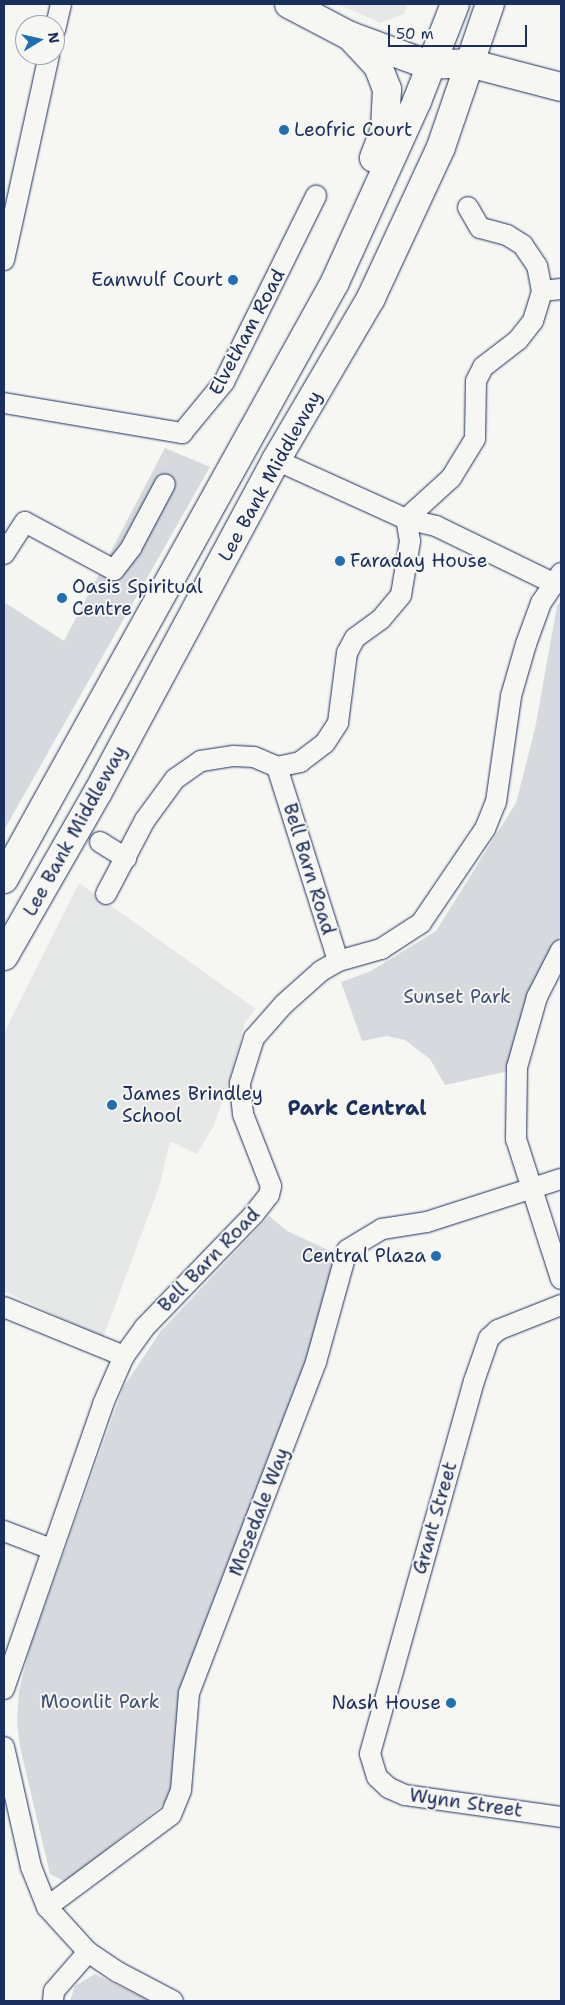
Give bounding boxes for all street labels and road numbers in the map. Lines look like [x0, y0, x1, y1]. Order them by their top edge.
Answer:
street label: Elvetham Road [204, 265, 290, 399]
street label: Lee Bank Middleway [214, 387, 326, 565]
street label: Lee Bank Middleway [19, 742, 131, 920]
street label: Bell Barn Road [278, 801, 340, 937]
street label: Bell Barn Road [153, 1203, 265, 1317]
street label: Mosedale Way [224, 1445, 294, 1579]
street label: Grant Street [408, 1459, 462, 1577]
street label: Wynn Street [408, 1784, 524, 1822]

